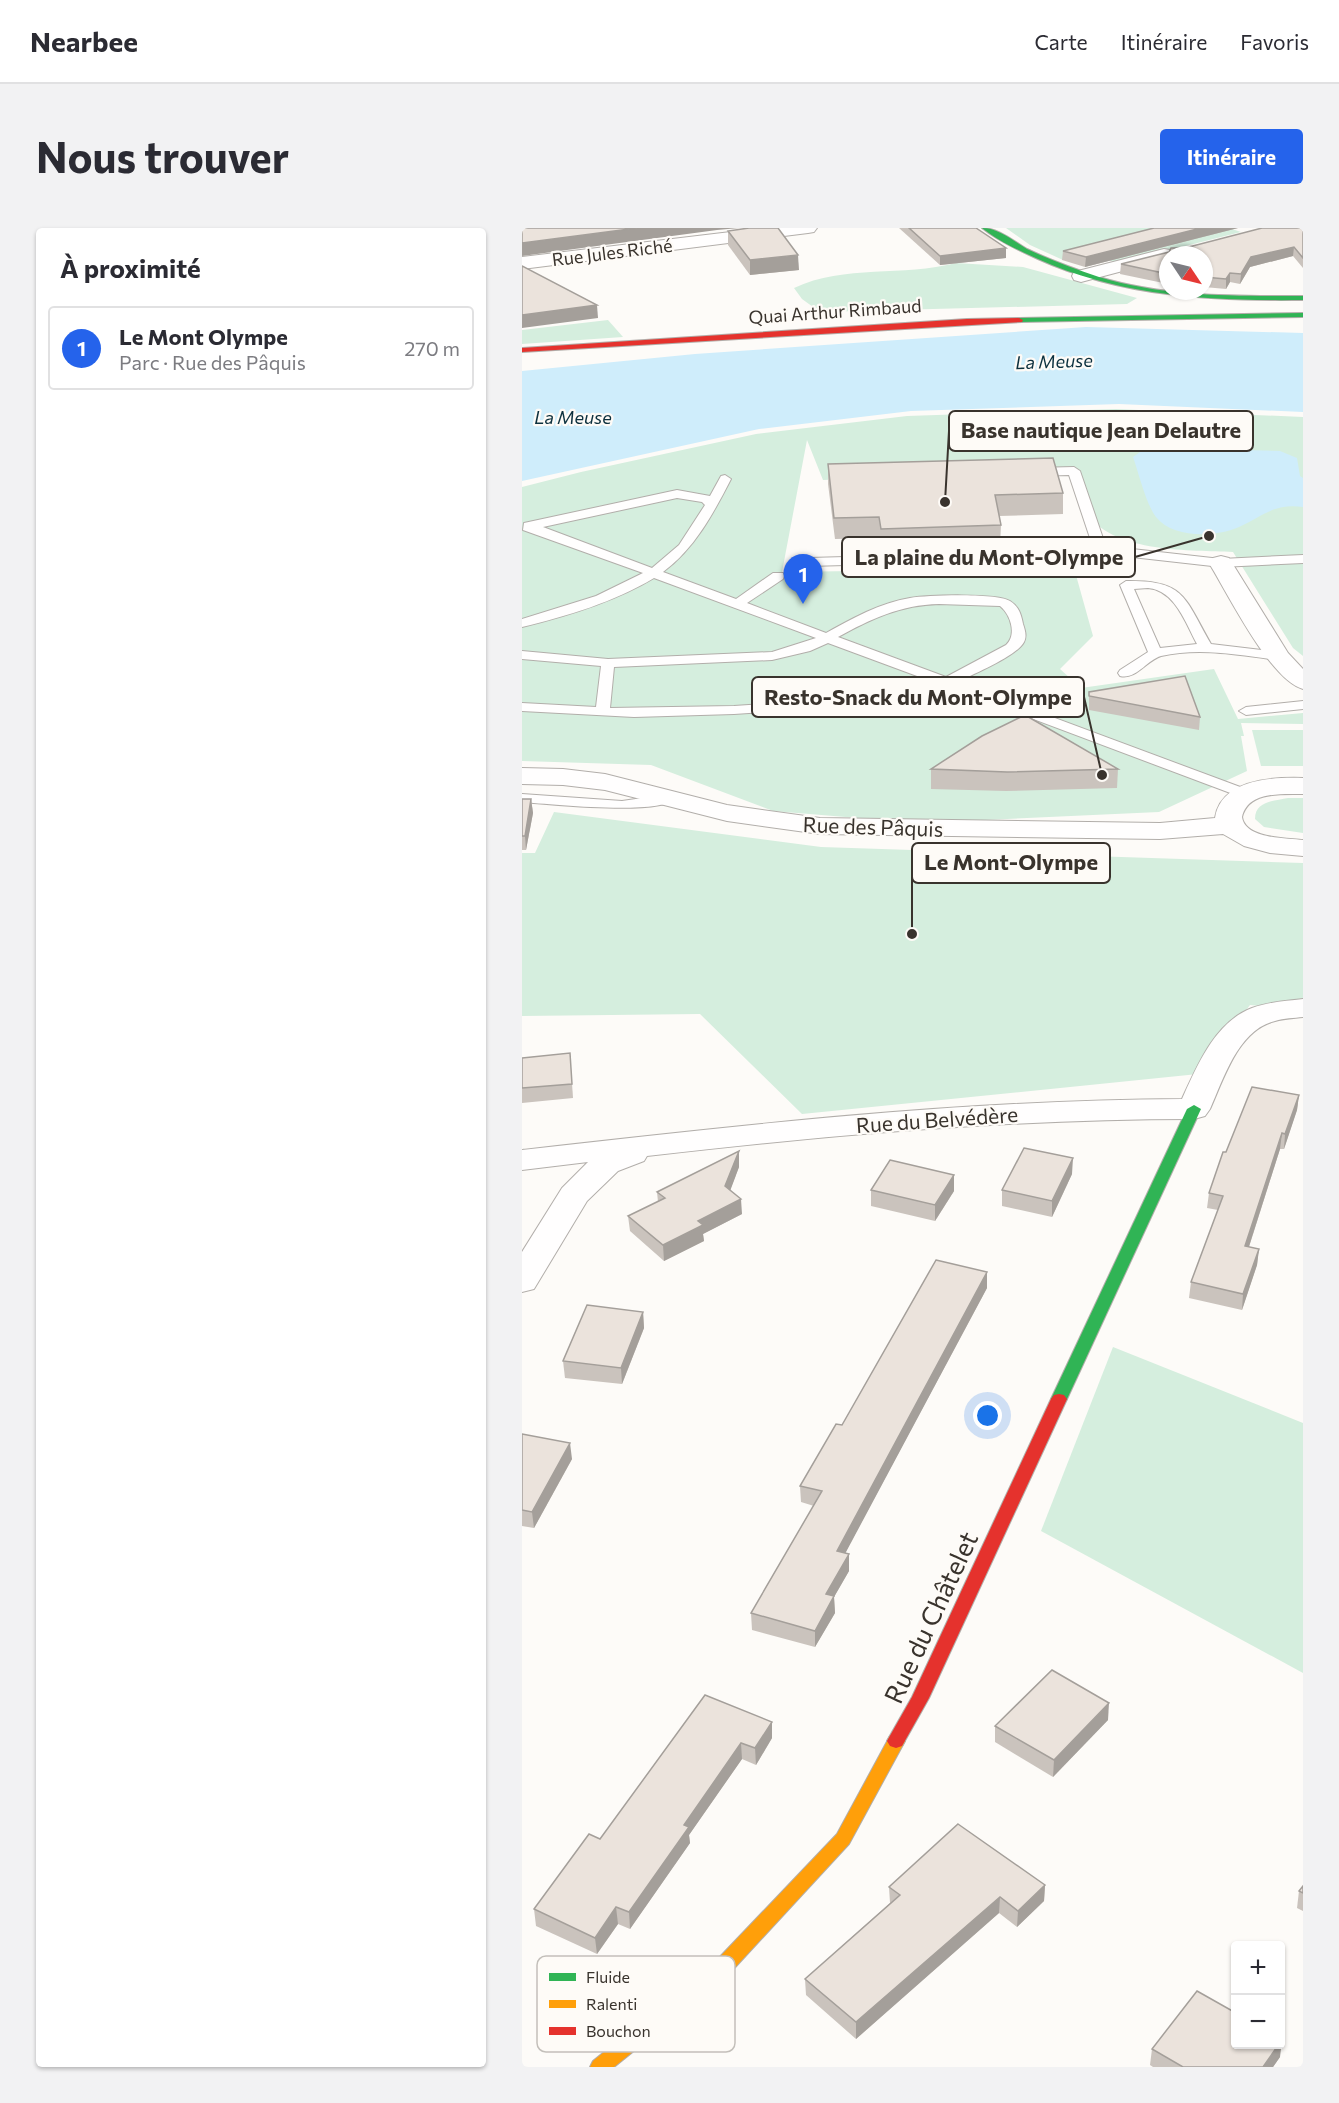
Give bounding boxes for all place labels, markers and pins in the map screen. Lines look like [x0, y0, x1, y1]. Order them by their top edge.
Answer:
callout: Base nautique Jean Delautre [949, 411, 1253, 451]
callout: La plaine du Mont-Olympe [842, 537, 1135, 577]
pin: 1 [784, 554, 822, 604]
callout: Resto-Snack du Mont-Olympe [752, 677, 1084, 717]
callout: Le Mont-Olympe [912, 843, 1110, 883]

